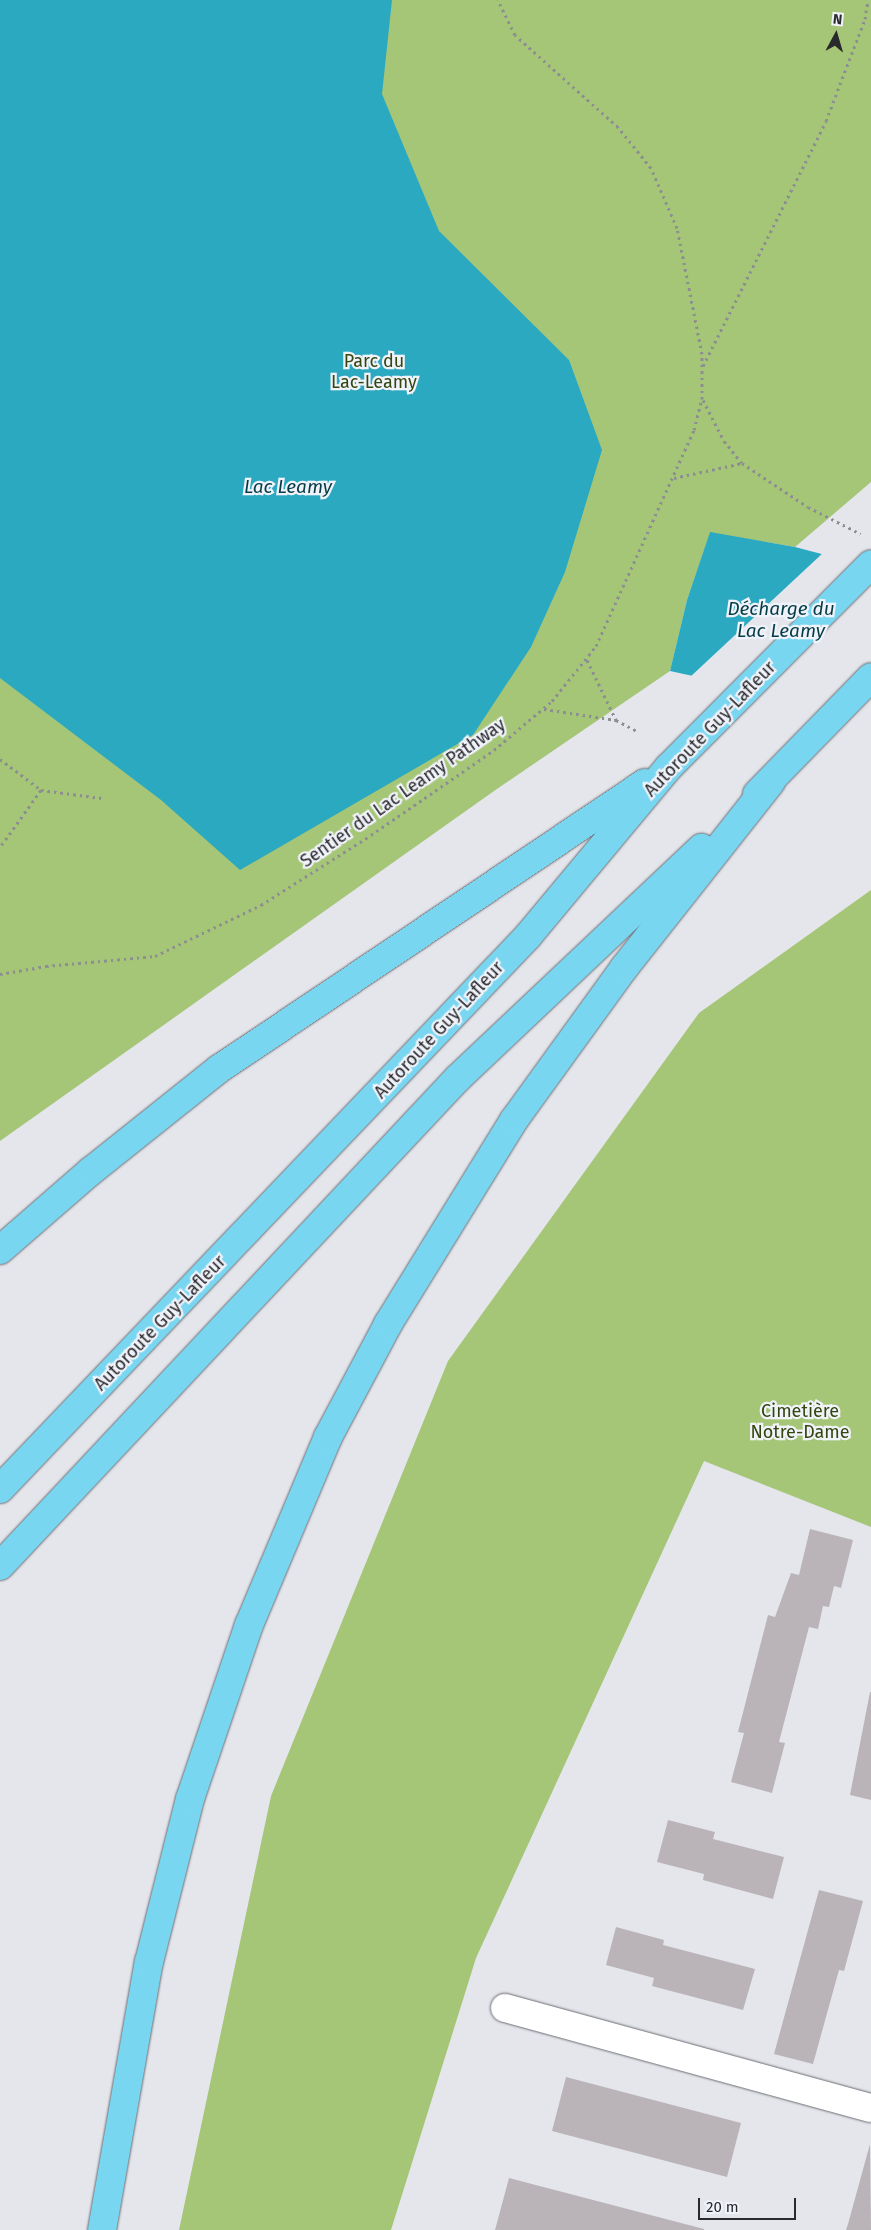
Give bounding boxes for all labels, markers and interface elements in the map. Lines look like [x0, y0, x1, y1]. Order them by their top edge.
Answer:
north arrow [811, 10, 861, 60]
text: N [832, 11, 843, 29]
park label: Parc du Lac-Leamy [331, 351, 417, 394]
water label: Lac Leamy [244, 476, 332, 498]
water label: Décharge du Lac Leamy [727, 598, 835, 642]
street label: Autoroute Guy-Lafleur [640, 657, 780, 801]
street label: Sentier du Lac Leamy Pathway [296, 714, 510, 872]
street label: Autoroute Guy-Lafleur [370, 957, 508, 1103]
street label: Autoroute Guy-Lafleur [90, 1251, 230, 1395]
park label: Cimetière Notre-Dame [750, 1401, 850, 1444]
scale bar [701, 2188, 798, 2220]
text: 20 m [706, 2198, 739, 2216]

